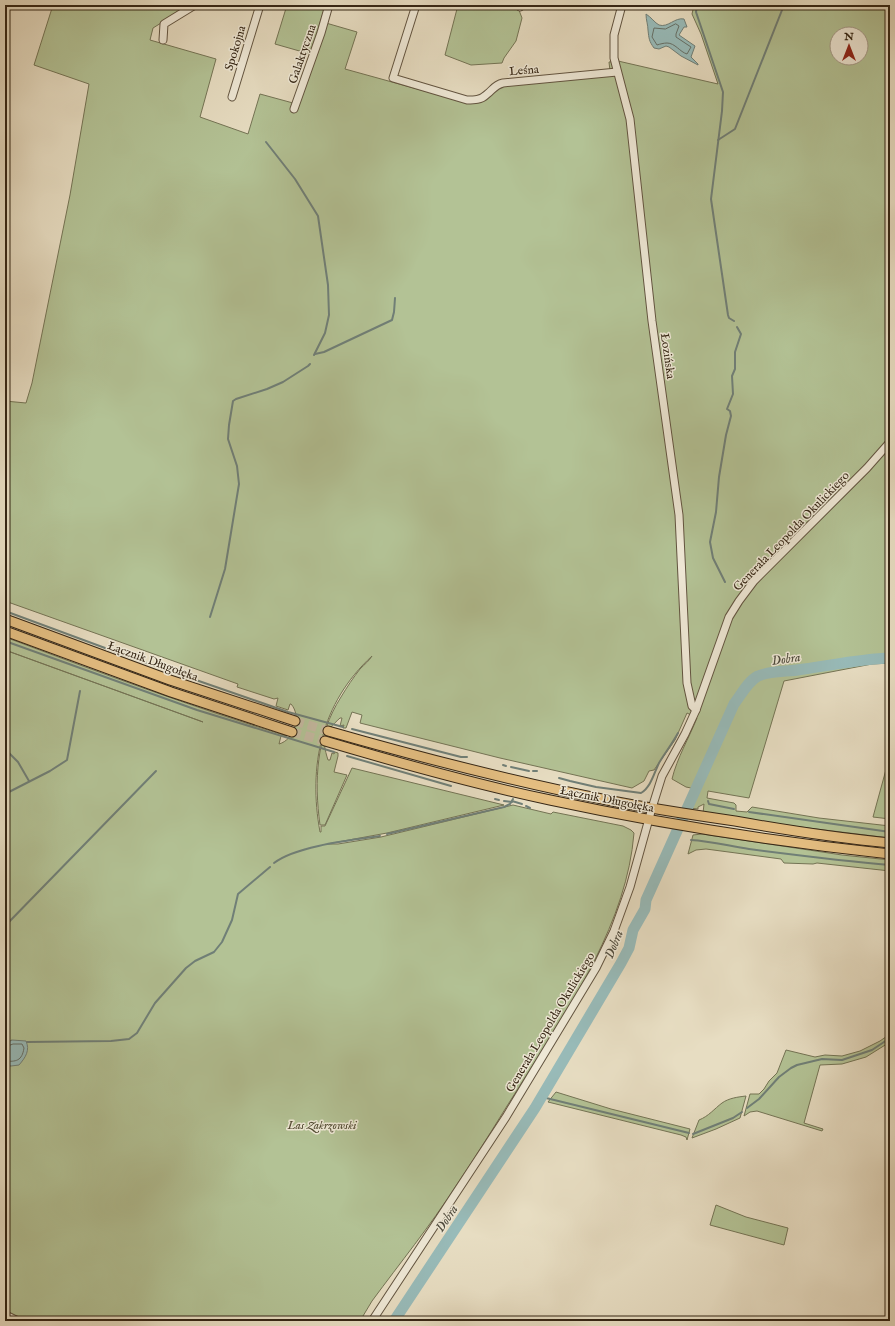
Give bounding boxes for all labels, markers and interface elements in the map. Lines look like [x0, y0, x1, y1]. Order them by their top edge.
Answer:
street label: Galaktyczna [285, 22, 320, 86]
street label: Spokojna [222, 23, 251, 73]
north arrow [829, 26, 869, 66]
text: N [843, 30, 854, 44]
street label: Leśna [508, 62, 540, 79]
street label: Łozińska [657, 332, 678, 381]
street label: Generała Leopolda Okulickiego [730, 468, 854, 595]
street label: Łącznik Długołęka [105, 638, 201, 685]
water label: Dobra [771, 649, 802, 670]
street label: Łącznik Długołęka [559, 783, 656, 816]
water label: Dobra [601, 928, 628, 961]
street label: Generała Leopolda Okulickiego [503, 949, 599, 1096]
park label: Las Zakrzowski [287, 1118, 358, 1134]
water label: Dobra [432, 1202, 463, 1236]

